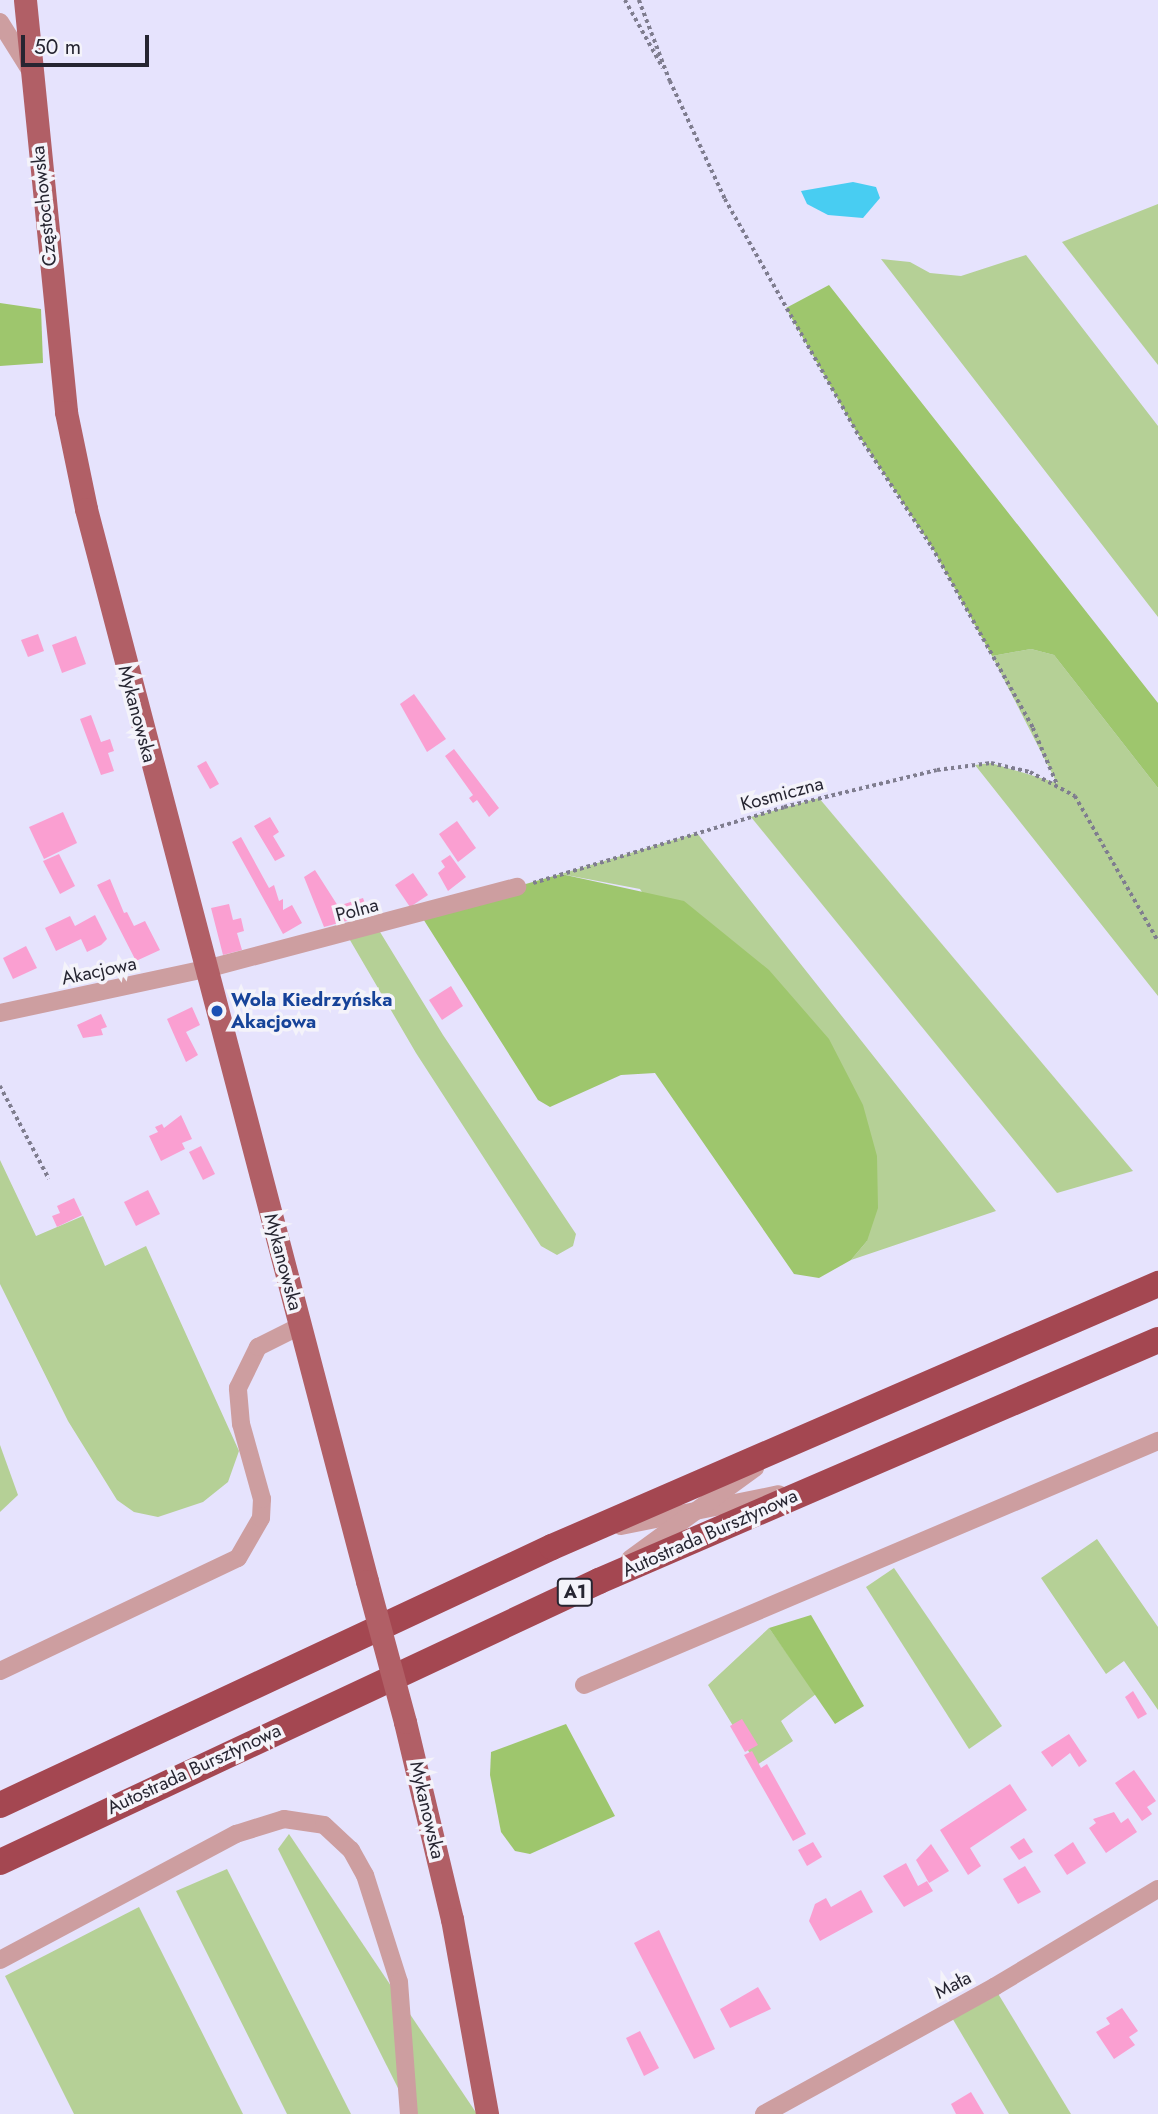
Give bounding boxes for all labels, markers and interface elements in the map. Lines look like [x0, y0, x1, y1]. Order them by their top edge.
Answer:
scale bar [24, 21, 152, 65]
text: 50 m [34, 32, 81, 62]
street label: Częstochowska [26, 145, 62, 267]
street label: Mykanowska [113, 663, 161, 765]
street label: Kosmiczna [738, 772, 826, 816]
street label: Polna [333, 893, 381, 927]
street label: Akacjowa [59, 952, 139, 990]
place label: Wola Kiedrzyńska Akacjowa [231, 989, 392, 1033]
marker: Wola Kiedrzyńska Akacjowa [209, 1003, 225, 1019]
street label: Mykanowska [259, 1211, 307, 1313]
street label: Autostrada Bursztynowa [619, 1484, 801, 1582]
road number: A1 [556, 1577, 594, 1606]
street label: Autostrada Bursztynowa [103, 1719, 285, 1819]
street label: Mykanowska [405, 1759, 449, 1861]
street label: Mała [931, 1966, 975, 2004]

